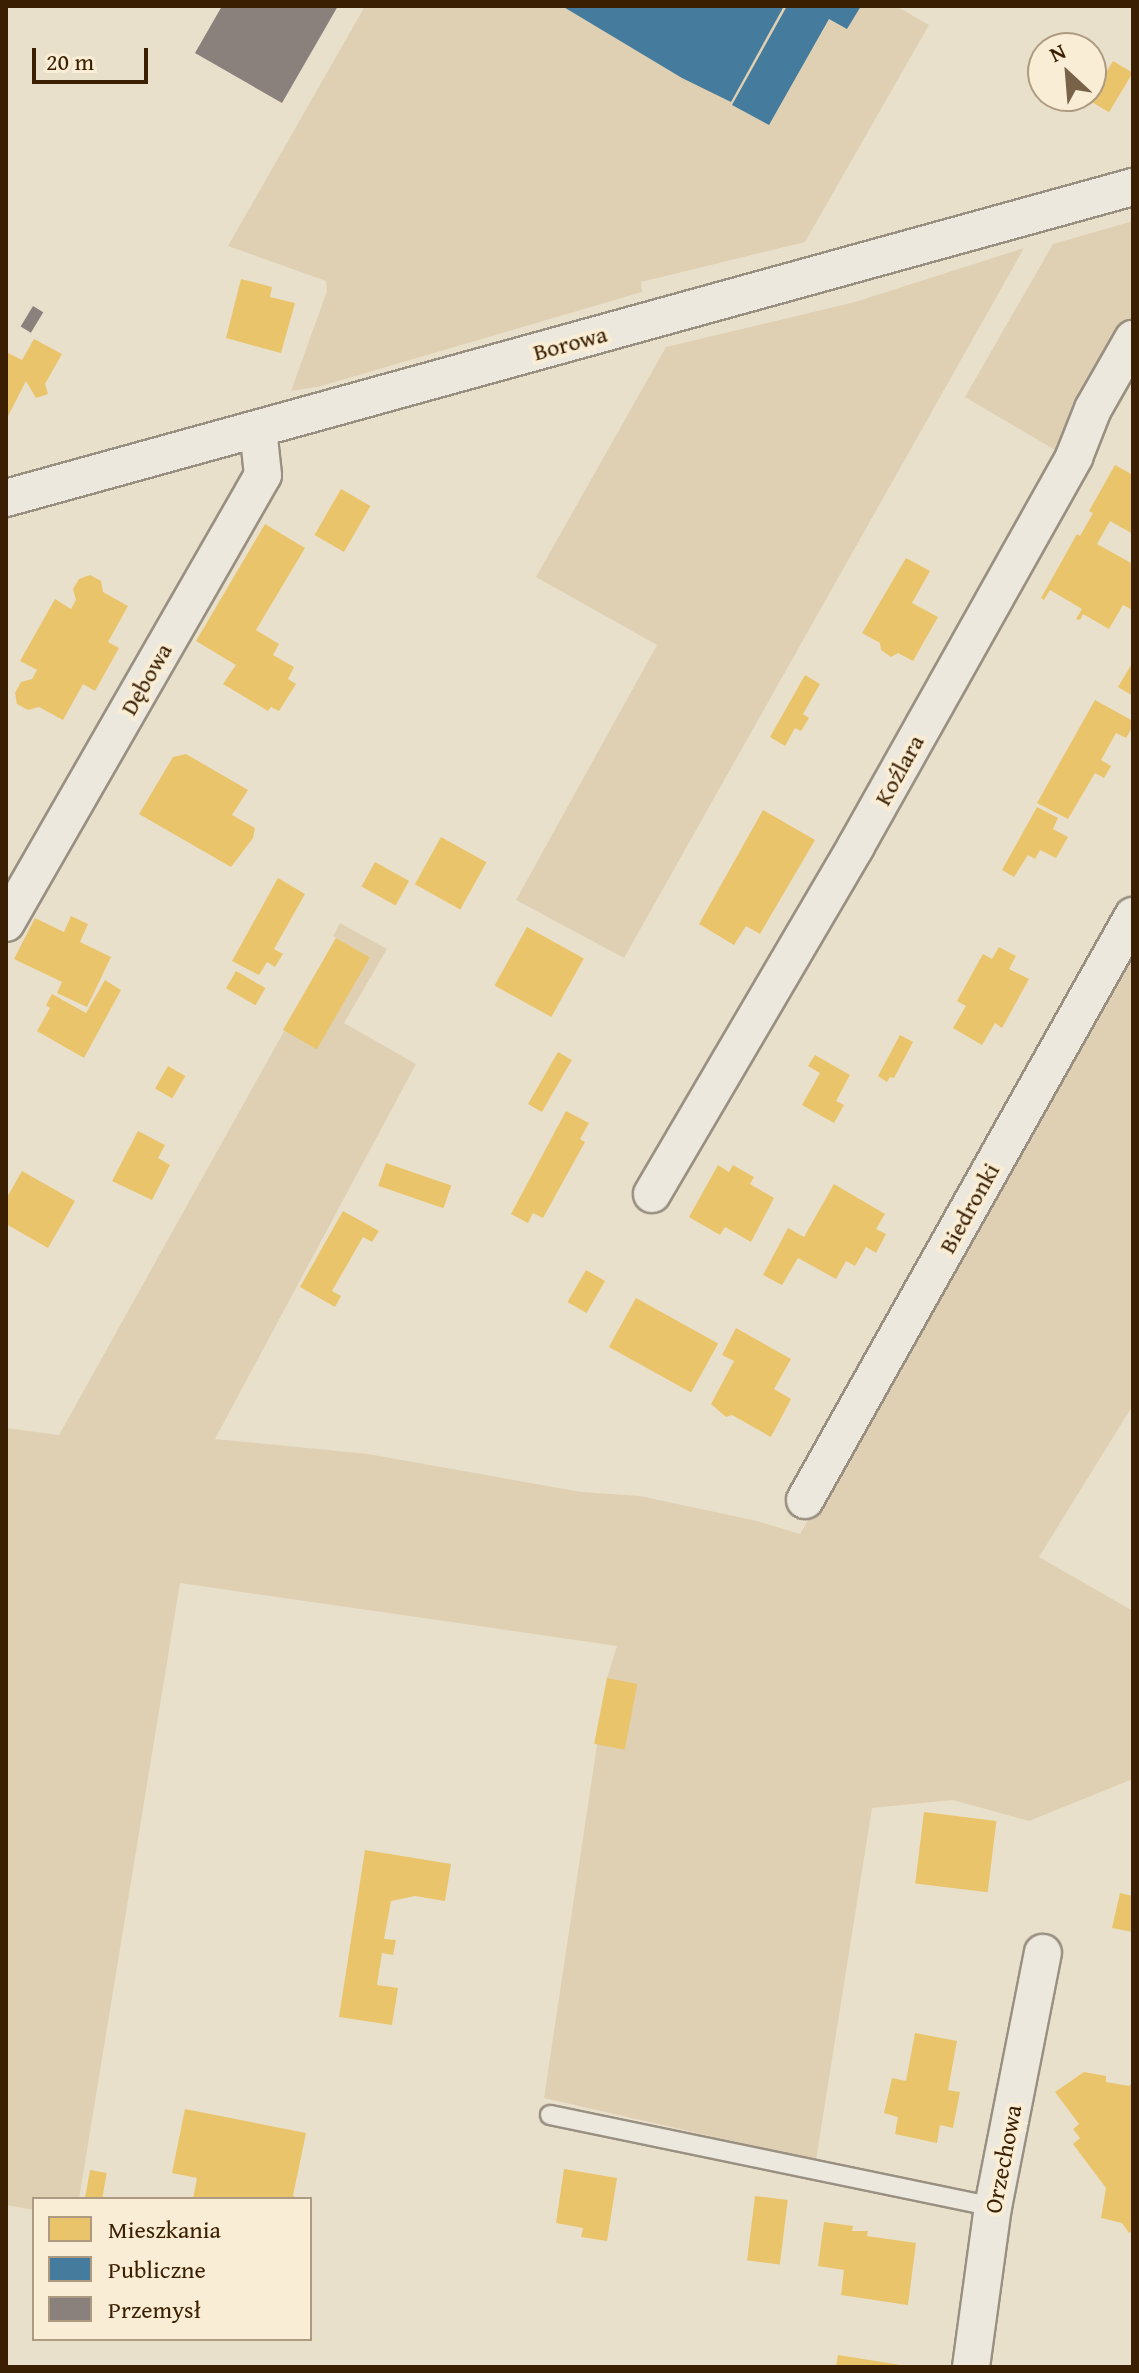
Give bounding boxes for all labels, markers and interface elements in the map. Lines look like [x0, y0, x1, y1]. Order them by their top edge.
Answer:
scale bar [36, 32, 152, 82]
north arrow [1027, 32, 1107, 112]
text: N [1044, 35, 1071, 70]
text: 20 m [46, 44, 94, 79]
street label: Borowa [530, 319, 610, 367]
street label: Dębowa [114, 638, 178, 720]
street label: Koźlara [868, 730, 930, 810]
street label: Biedronki [933, 1158, 1005, 1258]
street label: Orzechowa [978, 2102, 1028, 2216]
legend [32, 2197, 312, 2341]
text: Mieszkania [108, 2212, 221, 2247]
text: Publiczne [108, 2252, 206, 2287]
text: Przemysł [108, 2292, 201, 2327]

